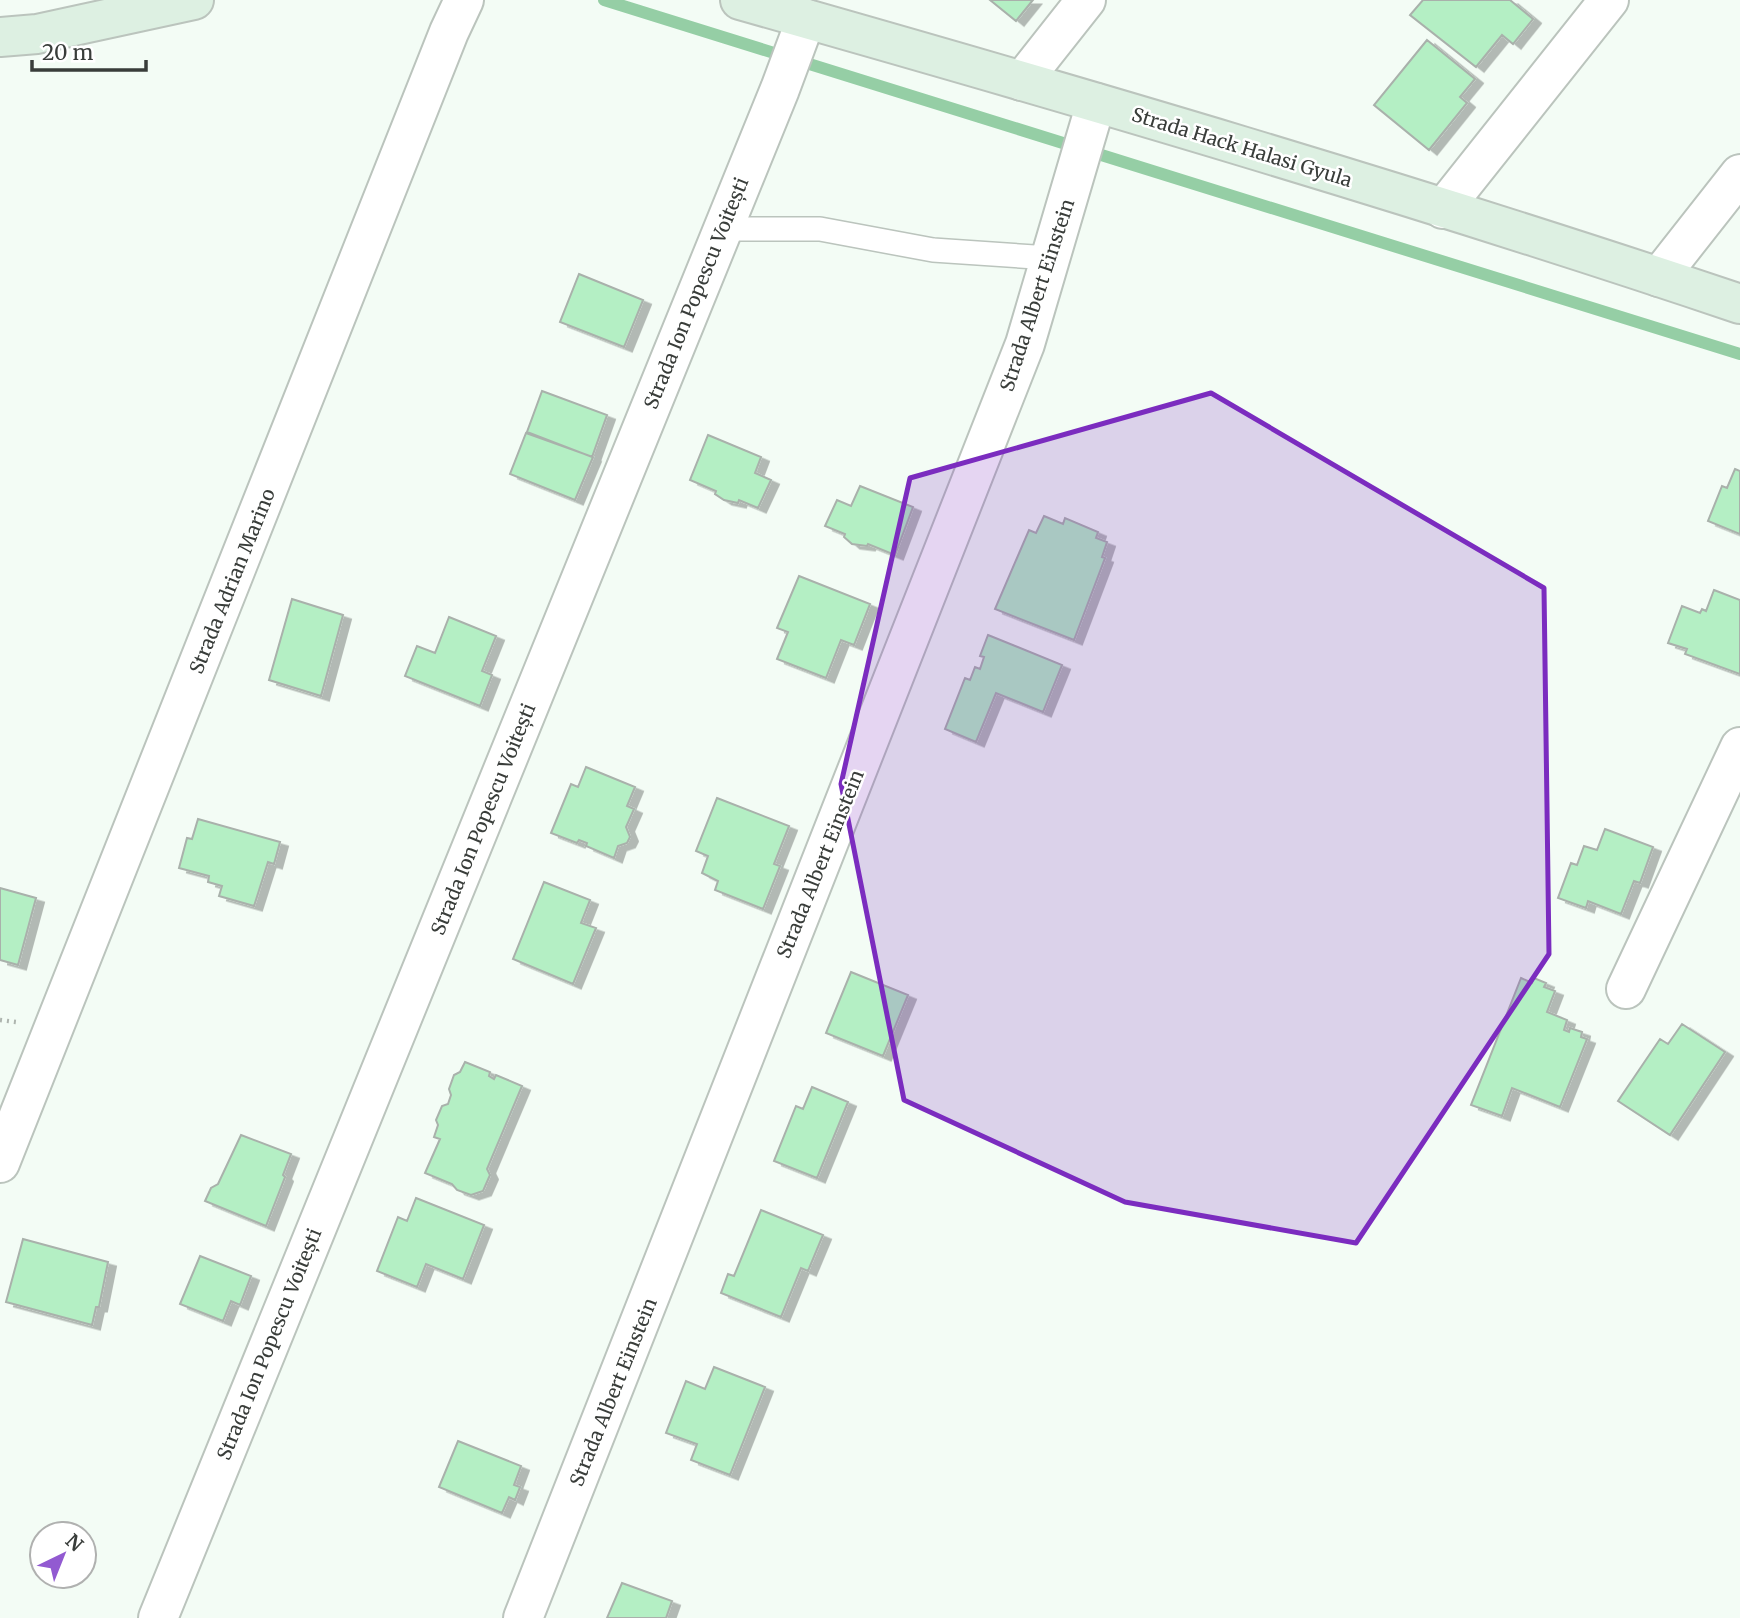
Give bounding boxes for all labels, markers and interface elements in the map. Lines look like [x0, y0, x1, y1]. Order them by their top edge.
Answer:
scale bar [32, 28, 145, 72]
text: 20 m [42, 39, 94, 66]
street label: Strada Hack Halasi Gyula [1129, 102, 1355, 192]
street label: Strada Ion Popescu Voitești [638, 174, 754, 413]
street label: Strada Albert Einstein [995, 195, 1080, 394]
street label: Strada Adrian Marino [184, 485, 280, 677]
street label: Strada Ion Popescu Voitești [425, 700, 541, 939]
street label: Strada Albert Einstein [771, 766, 869, 962]
street label: Strada Ion Popescu Voitești [211, 1225, 327, 1464]
street label: Strada Albert Einstein [564, 1294, 662, 1490]
north arrow [28, 1520, 98, 1590]
text: N [61, 1529, 88, 1556]

